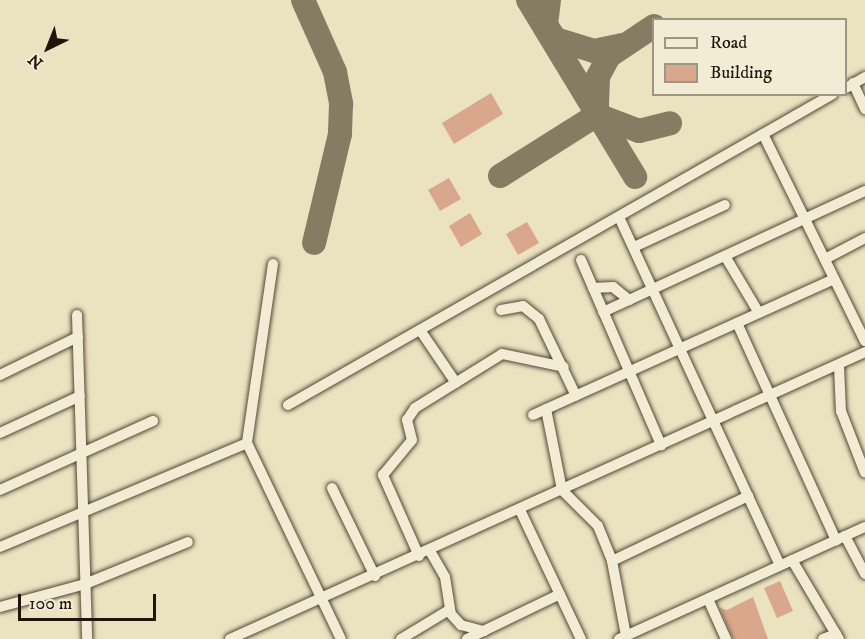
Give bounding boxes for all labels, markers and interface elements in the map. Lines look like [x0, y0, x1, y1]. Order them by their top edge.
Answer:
north arrow [18, 18, 78, 78]
legend [652, 18, 847, 96]
text: Road [710, 32, 747, 54]
text: N [24, 49, 47, 73]
text: Building [710, 62, 772, 84]
scale bar [21, 582, 159, 620]
text: 100 m [29, 593, 72, 615]

